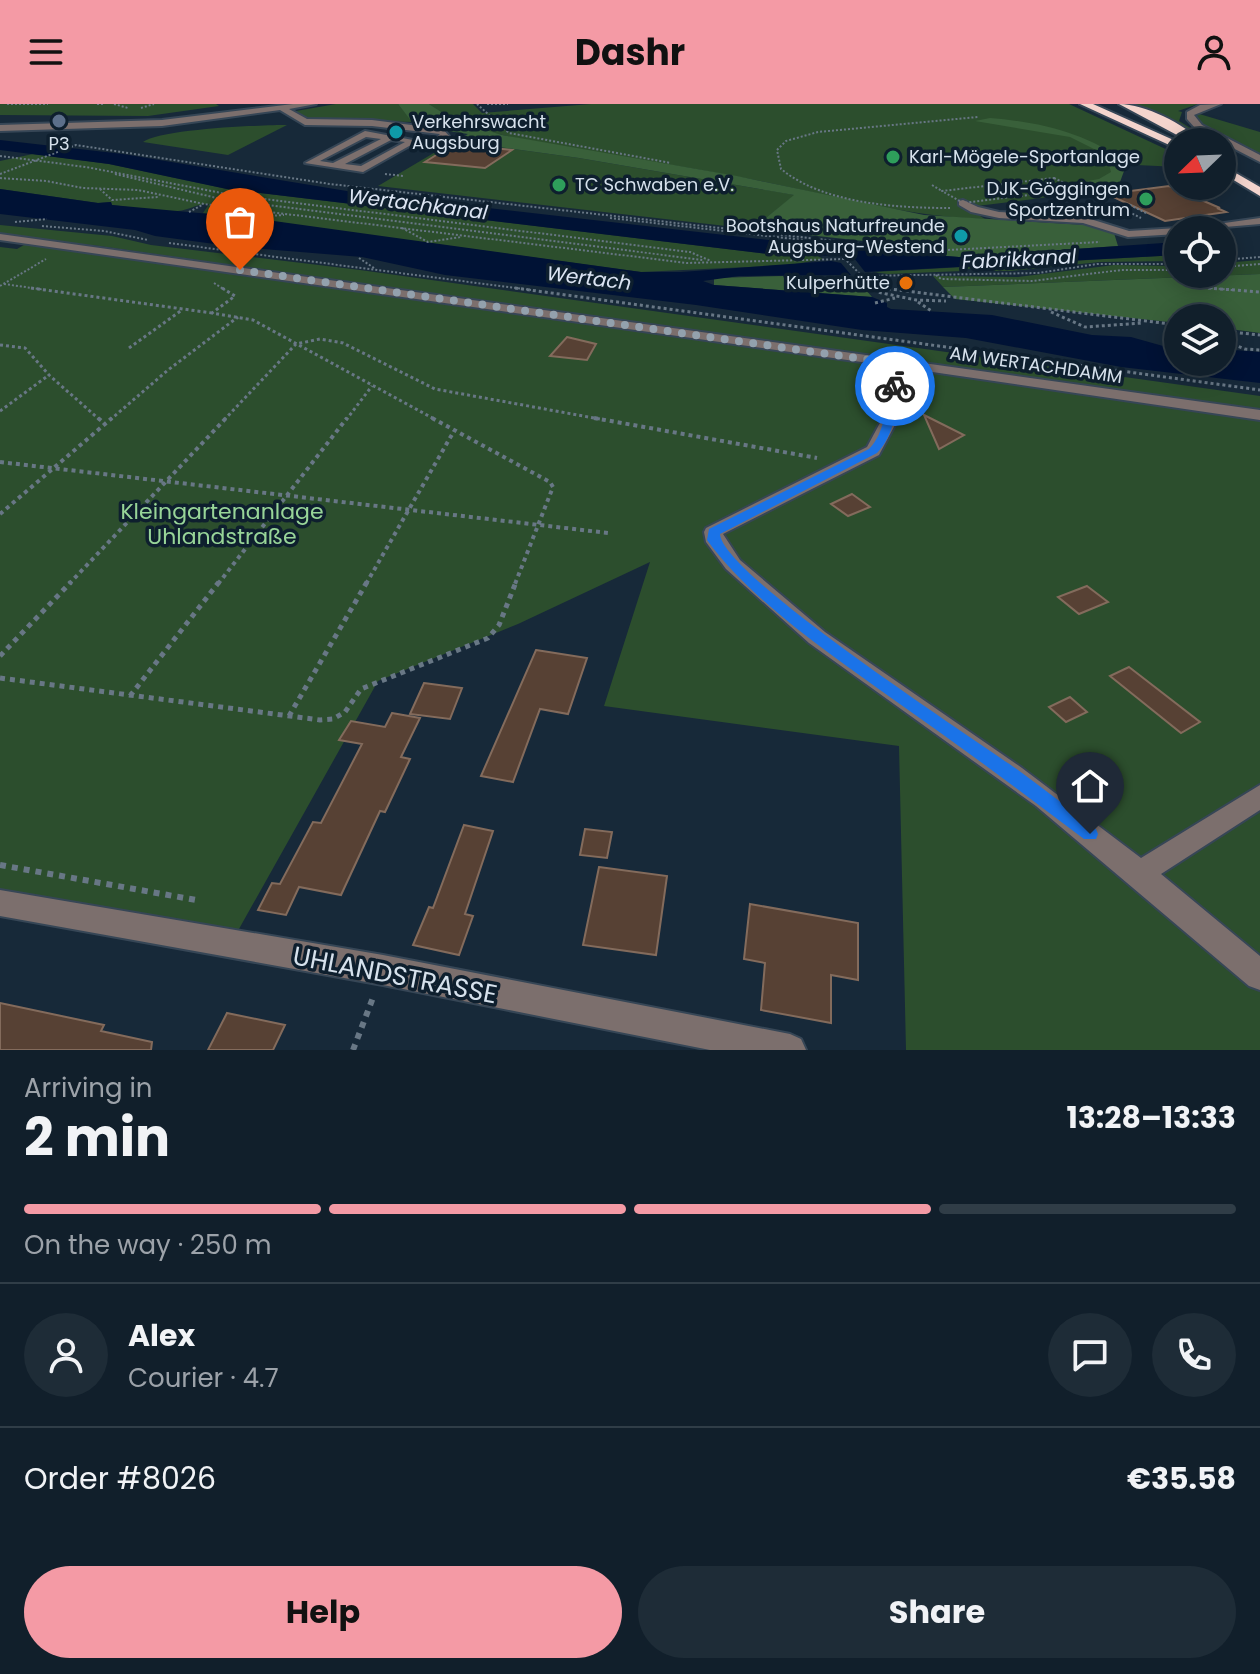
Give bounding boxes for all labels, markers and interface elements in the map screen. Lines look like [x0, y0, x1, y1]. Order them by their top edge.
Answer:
text: Dashr [575, 27, 685, 78]
icon: menu [24, 30, 68, 74]
icon: person [1192, 30, 1236, 74]
place label: Verkehrswacht Augsburg [412, 109, 546, 155]
marker: P3 [50, 112, 68, 130]
marker: Verkehrswacht Augsburg [387, 123, 405, 141]
north arrow [1164, 128, 1236, 200]
map controls [1164, 128, 1236, 376]
place label: P3 [48, 131, 70, 156]
place label: Karl-Mögele-Sportanlage [909, 144, 1140, 169]
marker: Karl-Mögele-Sportanlage [884, 148, 902, 166]
place label: TC Schwaben e.V. [575, 172, 734, 197]
marker: TC Schwaben e.V. [550, 176, 568, 194]
place label: DJK-Göggingen Sportzentrum [986, 176, 1130, 222]
water label: Wertachkanal [347, 182, 489, 226]
pin [206, 188, 274, 270]
marker: DJK-Göggingen Sportzentrum [1137, 190, 1155, 208]
icon: bag [218, 200, 262, 244]
place label: Bootshaus Naturfreunde Augsburg-Westend [726, 213, 945, 259]
button: locate [1164, 216, 1236, 288]
marker: Bootshaus Naturfreunde Augsburg-Westend [952, 227, 970, 245]
water label: Fabrikkanal [961, 242, 1077, 276]
water label: Wertach [545, 259, 633, 297]
place label: Kulperhütte [786, 270, 890, 295]
marker: Kulperhütte [897, 274, 915, 292]
button: layers [1164, 304, 1236, 376]
street label: AM WERTACHDAMM [948, 340, 1124, 389]
courier [855, 346, 935, 426]
icon: bike [873, 364, 917, 408]
park label: Kleingartenanlage Uhlandstraße [120, 496, 324, 552]
pin [1056, 752, 1124, 834]
icon: home [1068, 764, 1112, 808]
street label: UHLANDSTRASSE [290, 938, 500, 1012]
text: Arriving in [24, 1070, 153, 1106]
text: 13:28–13:33 [1066, 1096, 1236, 1139]
text: 2 min [24, 1101, 170, 1174]
text: On the way · 250 m [24, 1227, 271, 1263]
button: person [24, 1313, 108, 1397]
button: chat [1048, 1313, 1132, 1397]
button: phone [1152, 1313, 1236, 1397]
text: Alex [128, 1314, 195, 1357]
text: Courier · 4.7 [128, 1360, 279, 1396]
text: Order #8026 [24, 1457, 216, 1500]
text: €35.58 [1127, 1457, 1236, 1500]
button: Help [24, 1566, 622, 1658]
button: Share [638, 1566, 1236, 1658]

